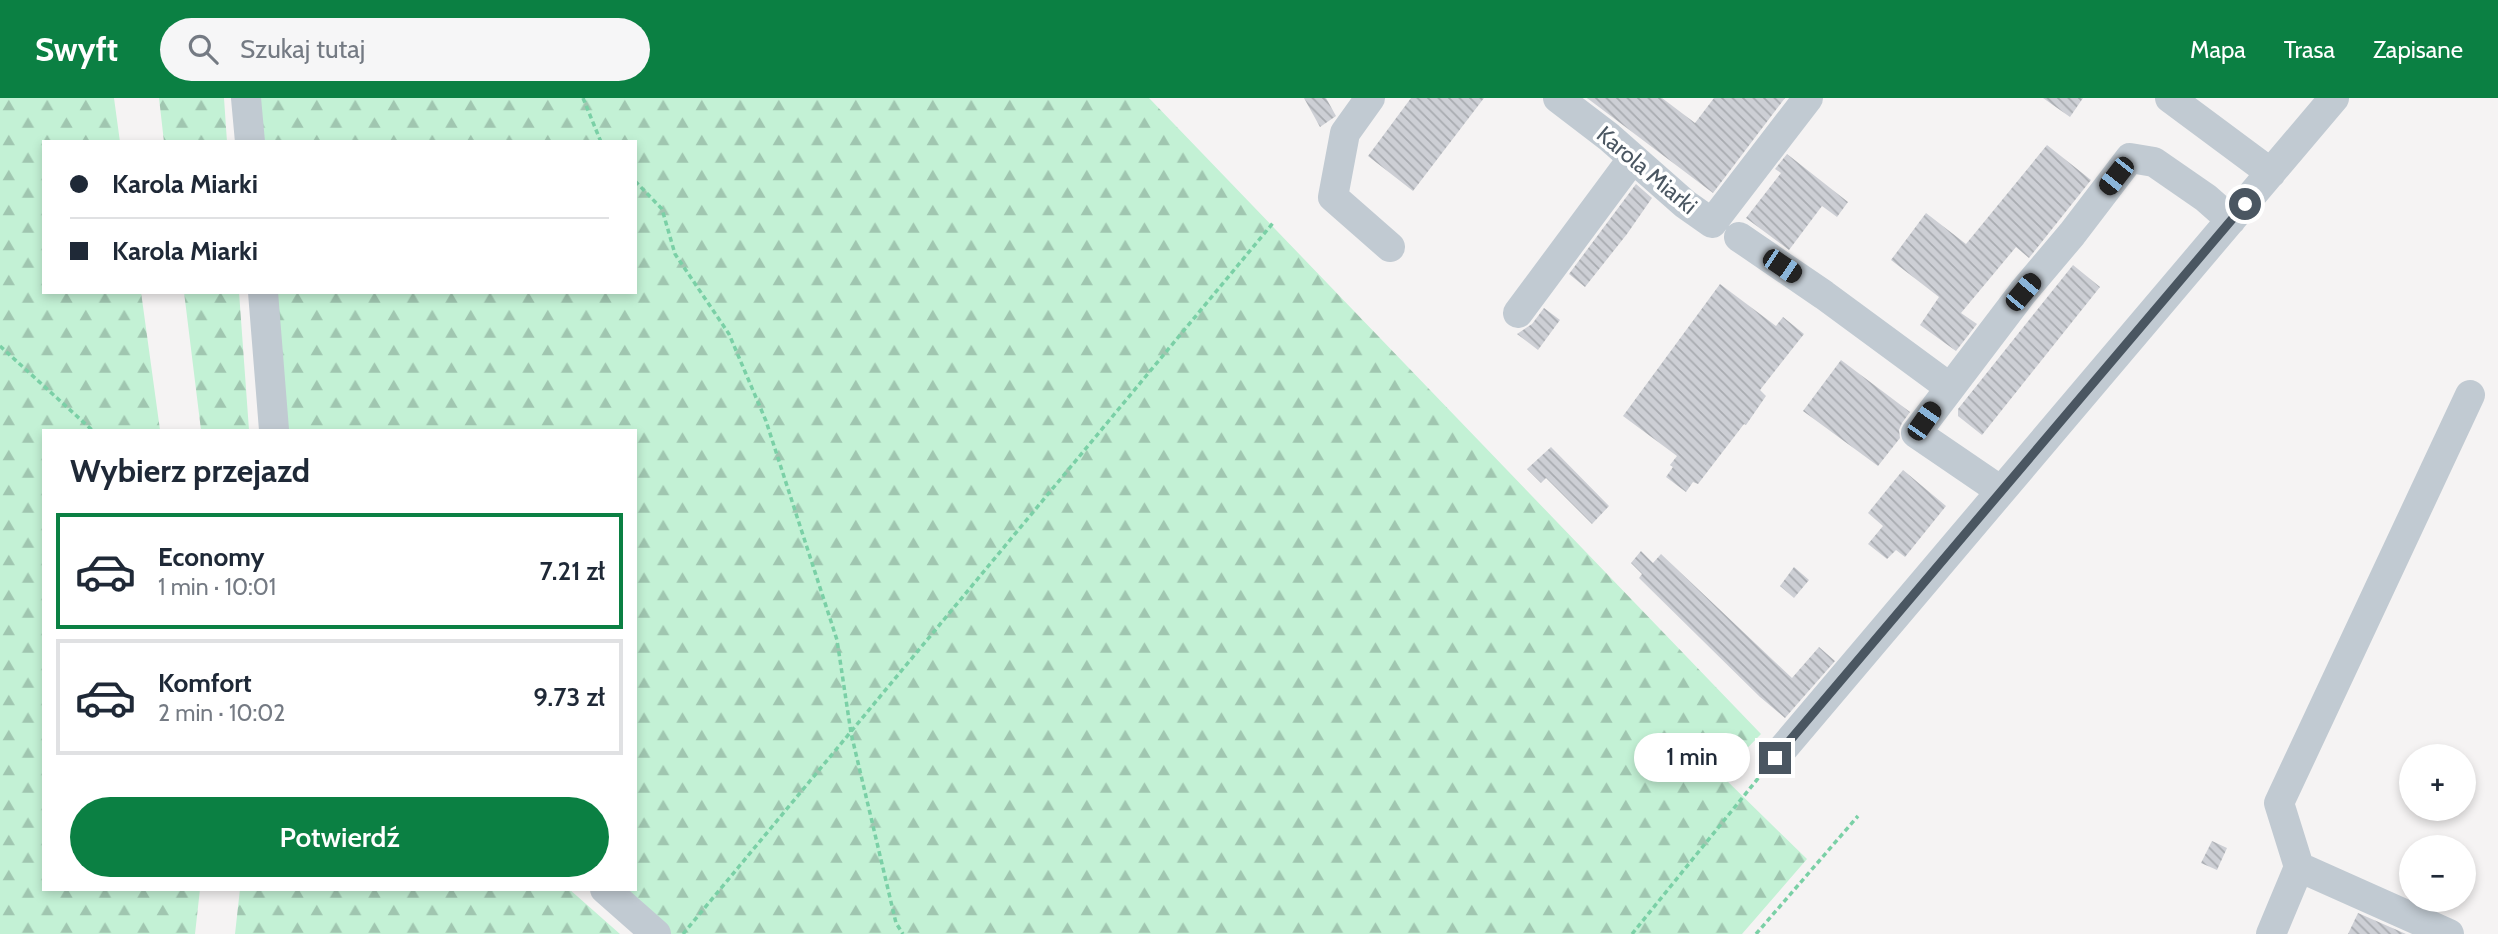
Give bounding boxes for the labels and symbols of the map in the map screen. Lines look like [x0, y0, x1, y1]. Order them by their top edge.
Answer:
street label: Karola Miarki [1591, 120, 1703, 220]
car [2095, 153, 2138, 199]
route start [2229, 188, 2261, 220]
car [1759, 246, 1806, 286]
car [2002, 269, 2045, 315]
car [1904, 398, 1945, 444]
callout: 1 min [1635, 734, 1750, 782]
route end [1759, 742, 1791, 774]

